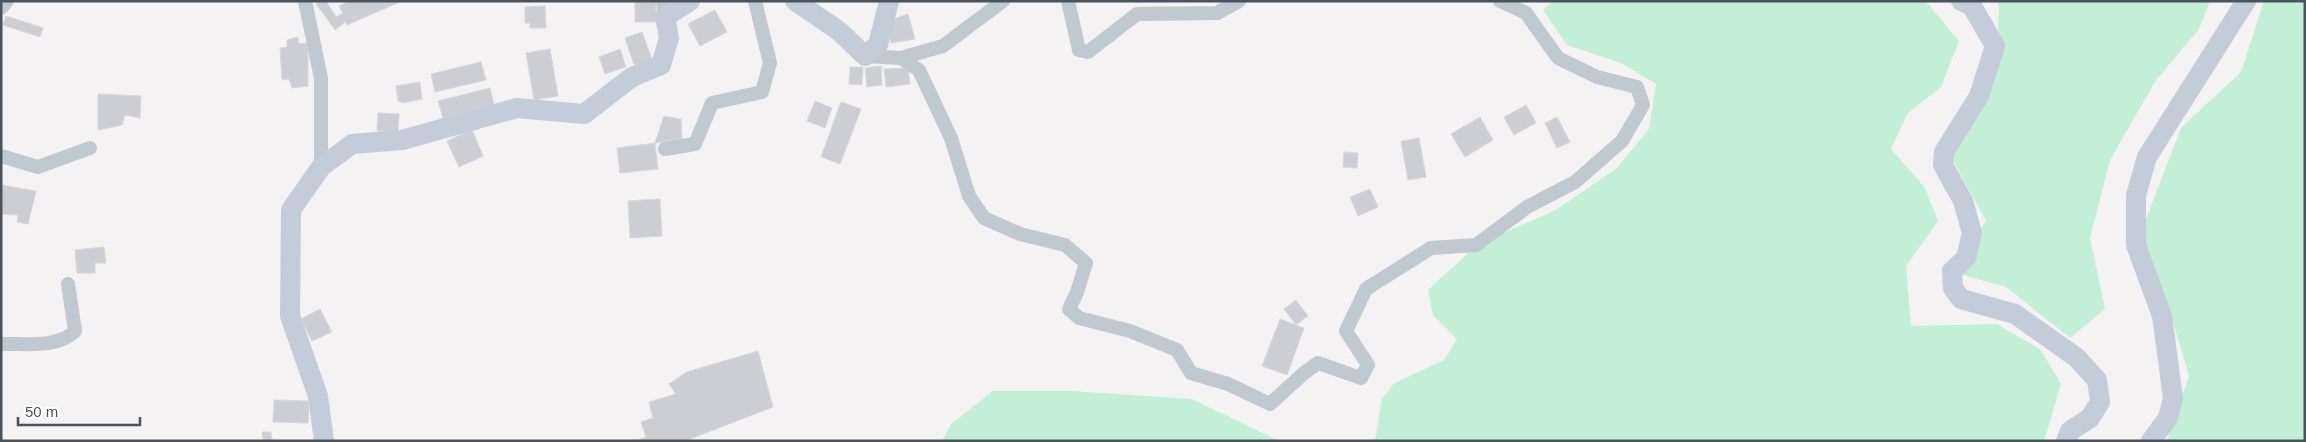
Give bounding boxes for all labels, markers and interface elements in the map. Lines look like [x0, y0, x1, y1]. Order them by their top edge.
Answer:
scale bar [18, 394, 140, 426]
text: 50 m [25, 403, 58, 420]

